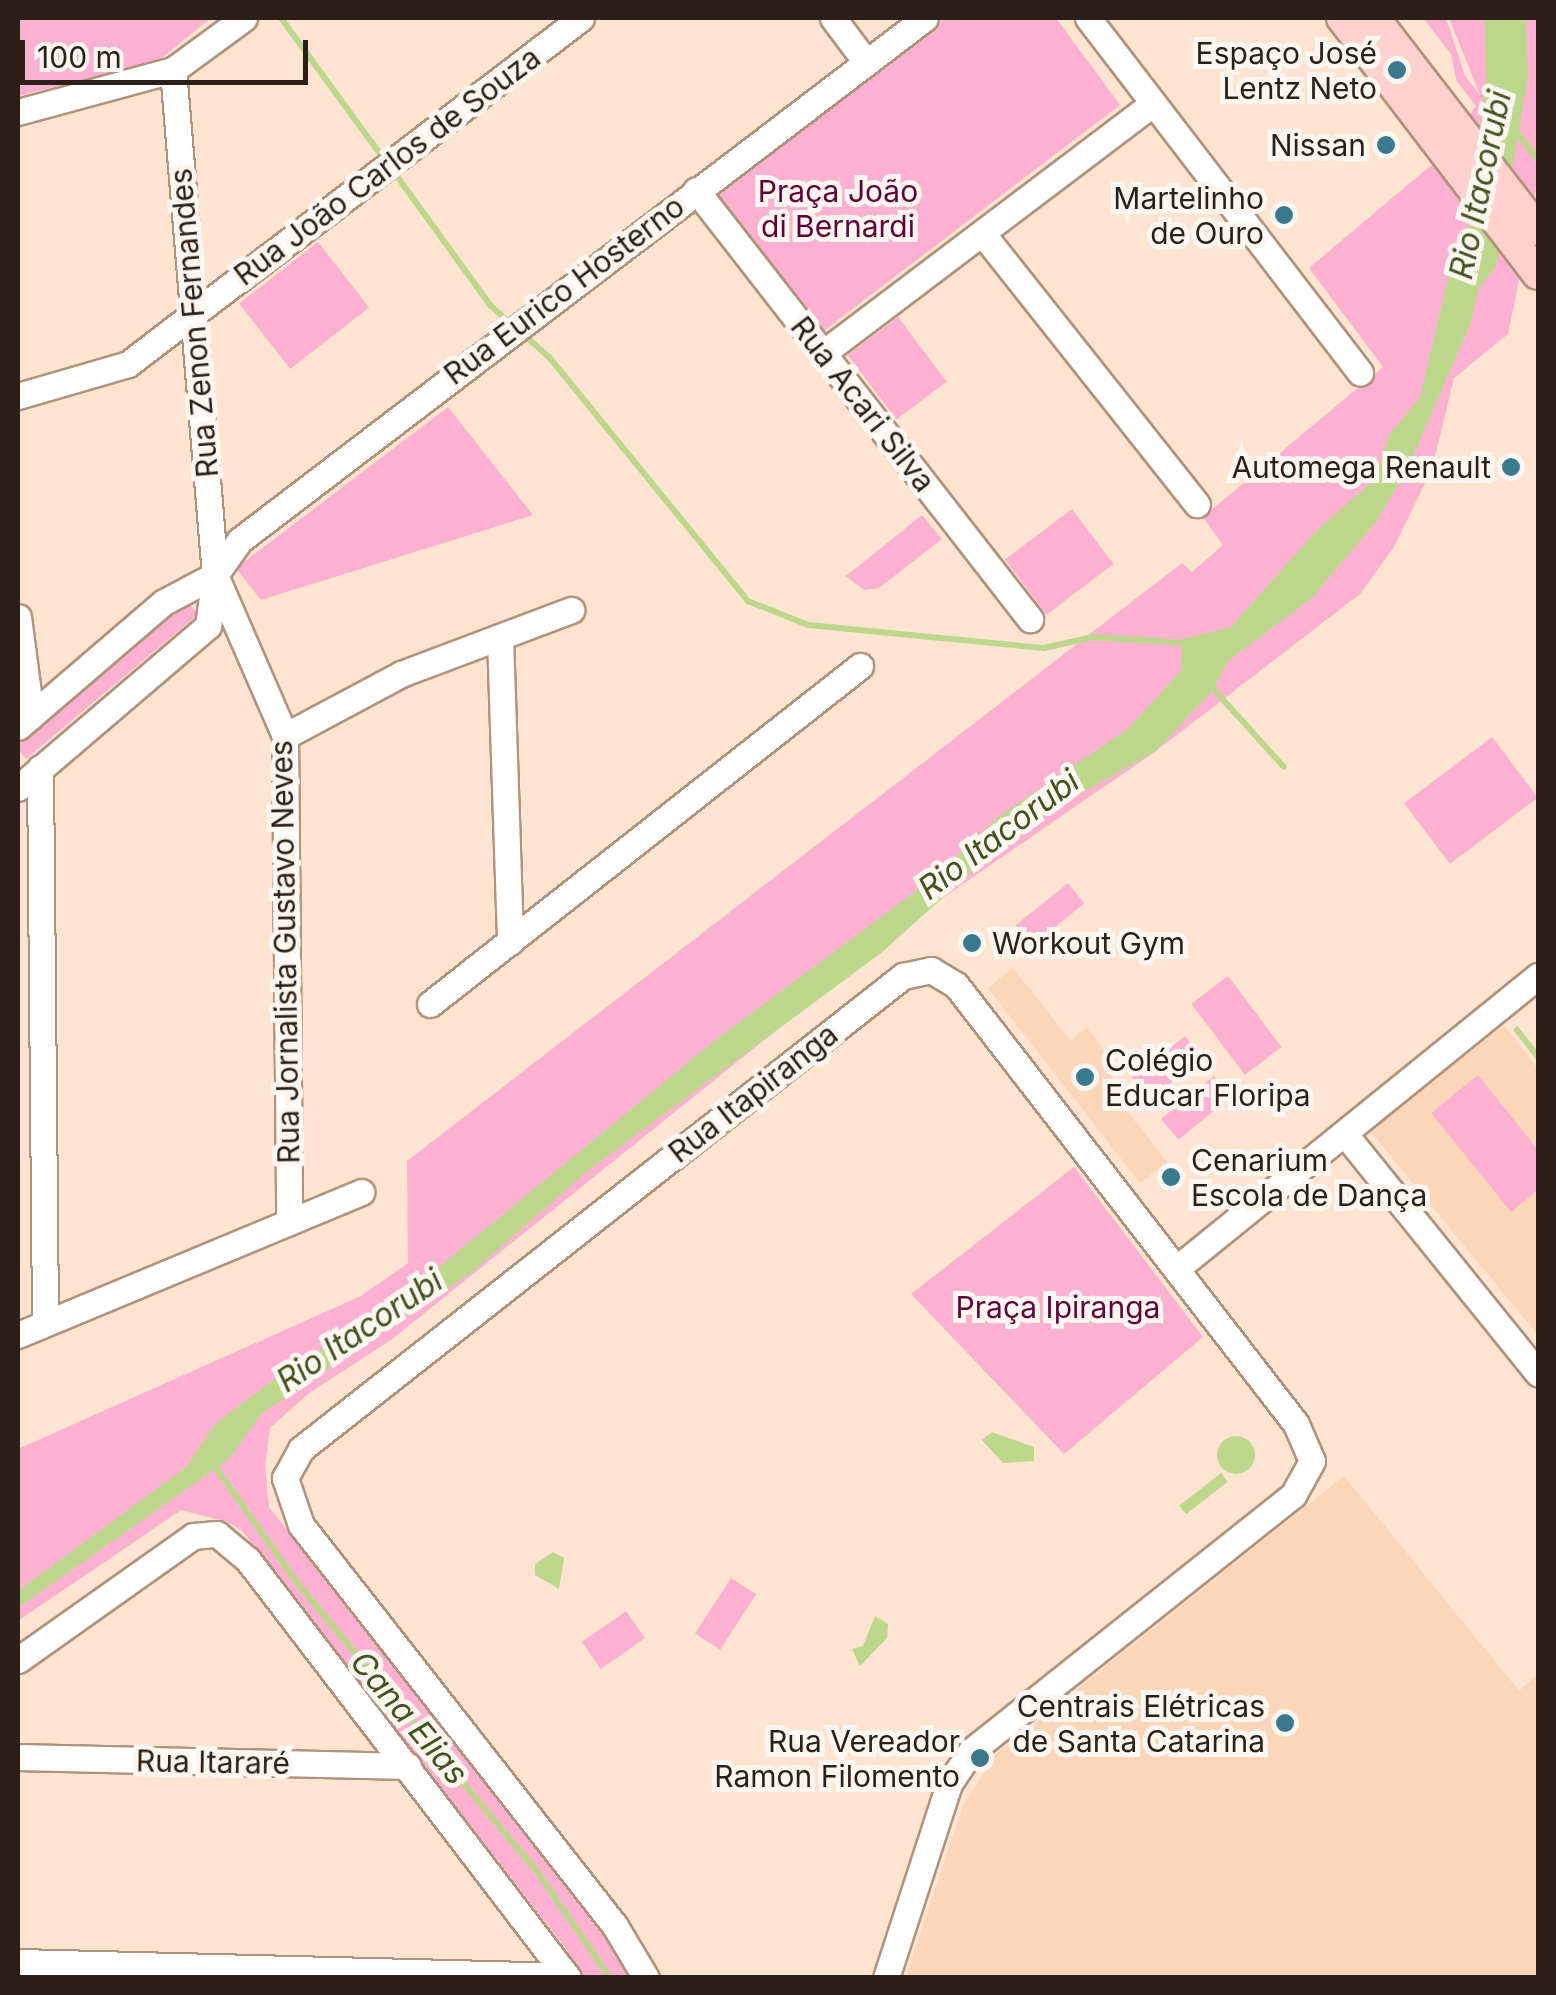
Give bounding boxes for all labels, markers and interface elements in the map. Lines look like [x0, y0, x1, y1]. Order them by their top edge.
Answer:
scale bar [25, 20, 312, 82]
place label: Espaço José Lentz Neto [1196, 35, 1377, 106]
text: 100 m [37, 39, 122, 75]
street label: Rua João Carlos de Souza [227, 39, 547, 293]
marker: Espaço José Lentz Neto [1386, 59, 1408, 81]
water label: Rio Itacorubi [1442, 87, 1520, 283]
place label: Nissan [1270, 127, 1366, 163]
marker: Nissan [1375, 134, 1397, 156]
street label: Rua Zenon Fernandes [163, 167, 225, 479]
park label: Praça João di Bernardi [758, 173, 918, 244]
place label: Martelinho de Ouro [1113, 180, 1264, 250]
street label: Rua Eurico Hosterno [437, 188, 691, 392]
marker: Martelinho de Ouro [1273, 204, 1295, 226]
street label: Rua Acari Silva [783, 309, 943, 499]
place label: Automega Renault [1231, 449, 1491, 485]
marker: Automega Renault [1500, 456, 1522, 478]
street label: Rua Jornalista Gustavo Neves [263, 740, 307, 1164]
water label: Rio Itacorubi [911, 762, 1087, 908]
place label: Workout Gym [992, 925, 1185, 961]
marker: Workout Gym [961, 932, 983, 954]
street label: Rua Itapiranga [661, 1016, 845, 1170]
place label: Colégio Educar Floripa [1105, 1042, 1311, 1112]
marker: Colégio Educar Floripa [1074, 1066, 1096, 1088]
place label: Cenarium Escola de Dança [1191, 1142, 1427, 1212]
marker: Cenarium Escola de Dança [1160, 1166, 1182, 1188]
water label: Rio Itacorubi [270, 1262, 450, 1400]
park label: Praça Ipiranga [956, 1289, 1160, 1325]
water label: Cana Elias [342, 1644, 476, 1792]
place label: Centrais Elétricas de Santa Catarina [1012, 1688, 1265, 1758]
marker: Centrais Elétricas de Santa Catarina [1274, 1712, 1296, 1734]
place label: Rua Vereador Ramon Filomento [714, 1723, 960, 1794]
street label: Rua Itararé [136, 1743, 290, 1781]
marker: Rua Vereador Ramon Filomento [969, 1747, 991, 1769]

